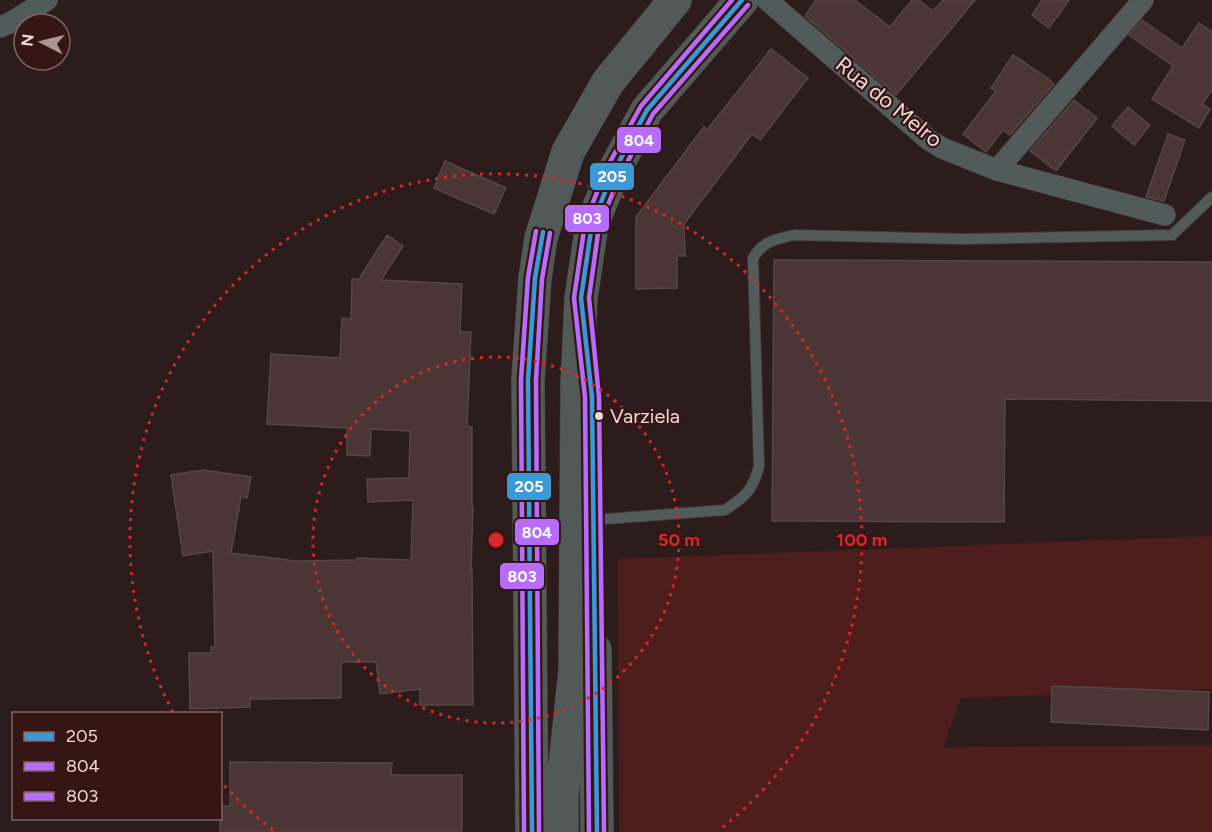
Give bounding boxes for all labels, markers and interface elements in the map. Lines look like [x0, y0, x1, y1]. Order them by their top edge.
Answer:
north arrow [12, 12, 72, 72]
text: N [17, 33, 38, 48]
street label: Rua do Melro [830, 51, 948, 153]
line badge: 804 [616, 126, 662, 154]
text: 804 [624, 131, 654, 150]
line badge: 205 [589, 162, 635, 191]
text: 205 [598, 167, 626, 186]
line badge: 803 [564, 204, 610, 233]
text: 803 [572, 209, 602, 228]
place label: Varziela [610, 404, 680, 428]
marker: Varziela [593, 410, 605, 422]
line badge: 205 [506, 472, 552, 501]
text: 205 [515, 477, 543, 496]
line badge: 804 [514, 518, 560, 546]
text: 804 [522, 523, 552, 542]
text: 50 m [658, 529, 700, 551]
text: 100 m [837, 529, 887, 551]
centre of rings [486, 530, 506, 550]
line badge: 803 [499, 562, 545, 590]
text: 803 [507, 567, 537, 586]
legend [12, 712, 222, 820]
text: 205 [66, 725, 98, 747]
text: 804 [66, 755, 100, 777]
text: 803 [66, 785, 98, 807]

